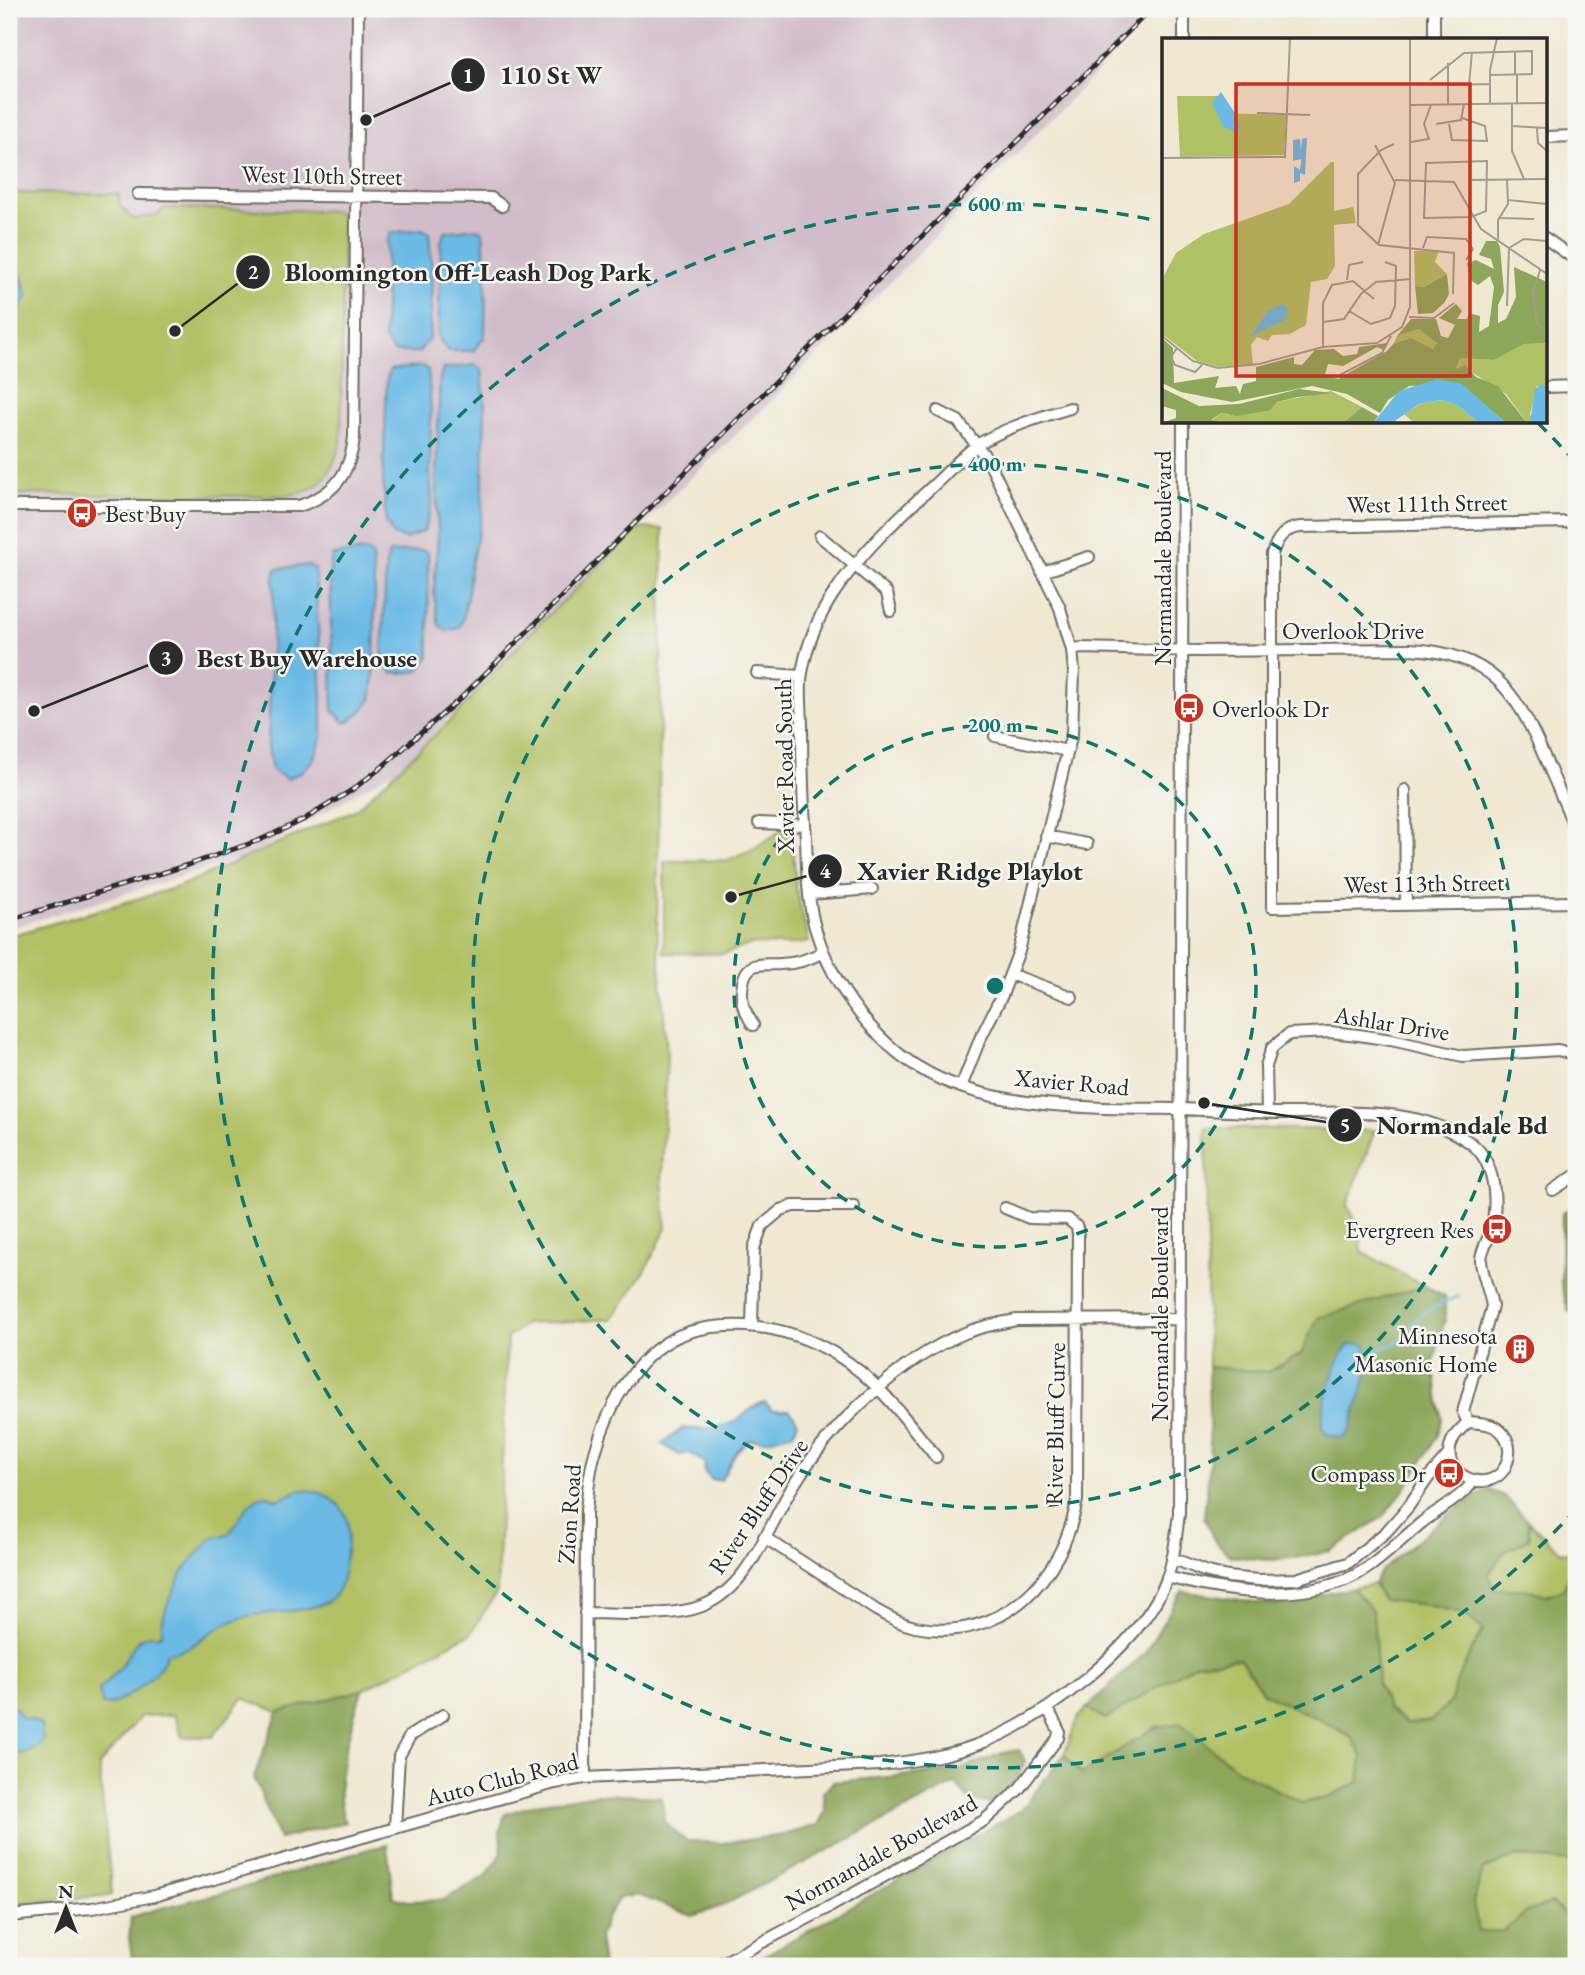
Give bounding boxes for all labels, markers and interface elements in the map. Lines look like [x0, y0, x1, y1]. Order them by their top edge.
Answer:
inset map [1162, 38, 1546, 424]
callout: 110 St W [451, 52, 617, 99]
text: 110 St W [500, 58, 603, 92]
text: 1 [462, 62, 474, 89]
street label: West 110th Street [241, 158, 403, 192]
text: 600 m [967, 190, 1023, 217]
callout: Bloomington Off-Leash Dog Park [236, 248, 665, 295]
text: Bloomington Off-Leash Dog Park [285, 255, 652, 289]
text: 2 [247, 258, 259, 285]
text: 400 m [967, 450, 1023, 477]
street label: Normandale Boulevard [1147, 450, 1178, 666]
street label: West 111th Street [1346, 486, 1508, 520]
bus stop icon: Best Buy [65, 496, 99, 530]
place label: Best Buy [105, 498, 186, 529]
street label: Overlook Drive [1282, 615, 1424, 646]
callout: Best Buy Warehouse [148, 634, 431, 681]
text: Best Buy Warehouse [197, 641, 417, 675]
text: 3 [160, 644, 172, 671]
street label: Xavier Road South [767, 678, 801, 855]
bus stop icon: Overlook Dr [1172, 691, 1206, 725]
place label: Overlook Dr [1212, 693, 1329, 724]
text: 200 m [967, 711, 1023, 738]
callout: Xavier Ridge Playlot [808, 847, 1096, 894]
text: Xavier Ridge Playlot [856, 854, 1083, 888]
text: 4 [819, 857, 831, 884]
street label: West 113th Street [1343, 866, 1505, 900]
centre of rings [983, 974, 1007, 998]
street label: Ashlar Drive [1331, 998, 1452, 1047]
street label: Xavier Road [1012, 1061, 1131, 1103]
callout: Normandale Bd [1327, 1101, 1562, 1148]
text: Normandale Bd [1376, 1108, 1548, 1142]
text: 5 [1339, 1111, 1351, 1138]
street label: Normandale Boulevard [1144, 1206, 1175, 1422]
bus stop icon: Evergreen Res [1480, 1212, 1514, 1246]
place label: Evergreen Res [1345, 1214, 1474, 1245]
place label: Minnesota Masonic Home [1354, 1320, 1497, 1379]
building icon: Minnesota Masonic Home [1503, 1332, 1537, 1366]
street label: River Bluff Curve [1038, 1342, 1072, 1506]
street label: River Bluff Drive [701, 1432, 815, 1580]
bus stop icon: Compass Dr [1432, 1456, 1466, 1490]
place label: Compass Dr [1310, 1458, 1426, 1489]
street label: Zion Road [550, 1462, 588, 1565]
street label: Auto Club Road [421, 1745, 582, 1813]
street label: Normandale Boulevard [779, 1786, 983, 1918]
north arrow [32, 1874, 102, 1944]
text: N [58, 1879, 74, 1904]

